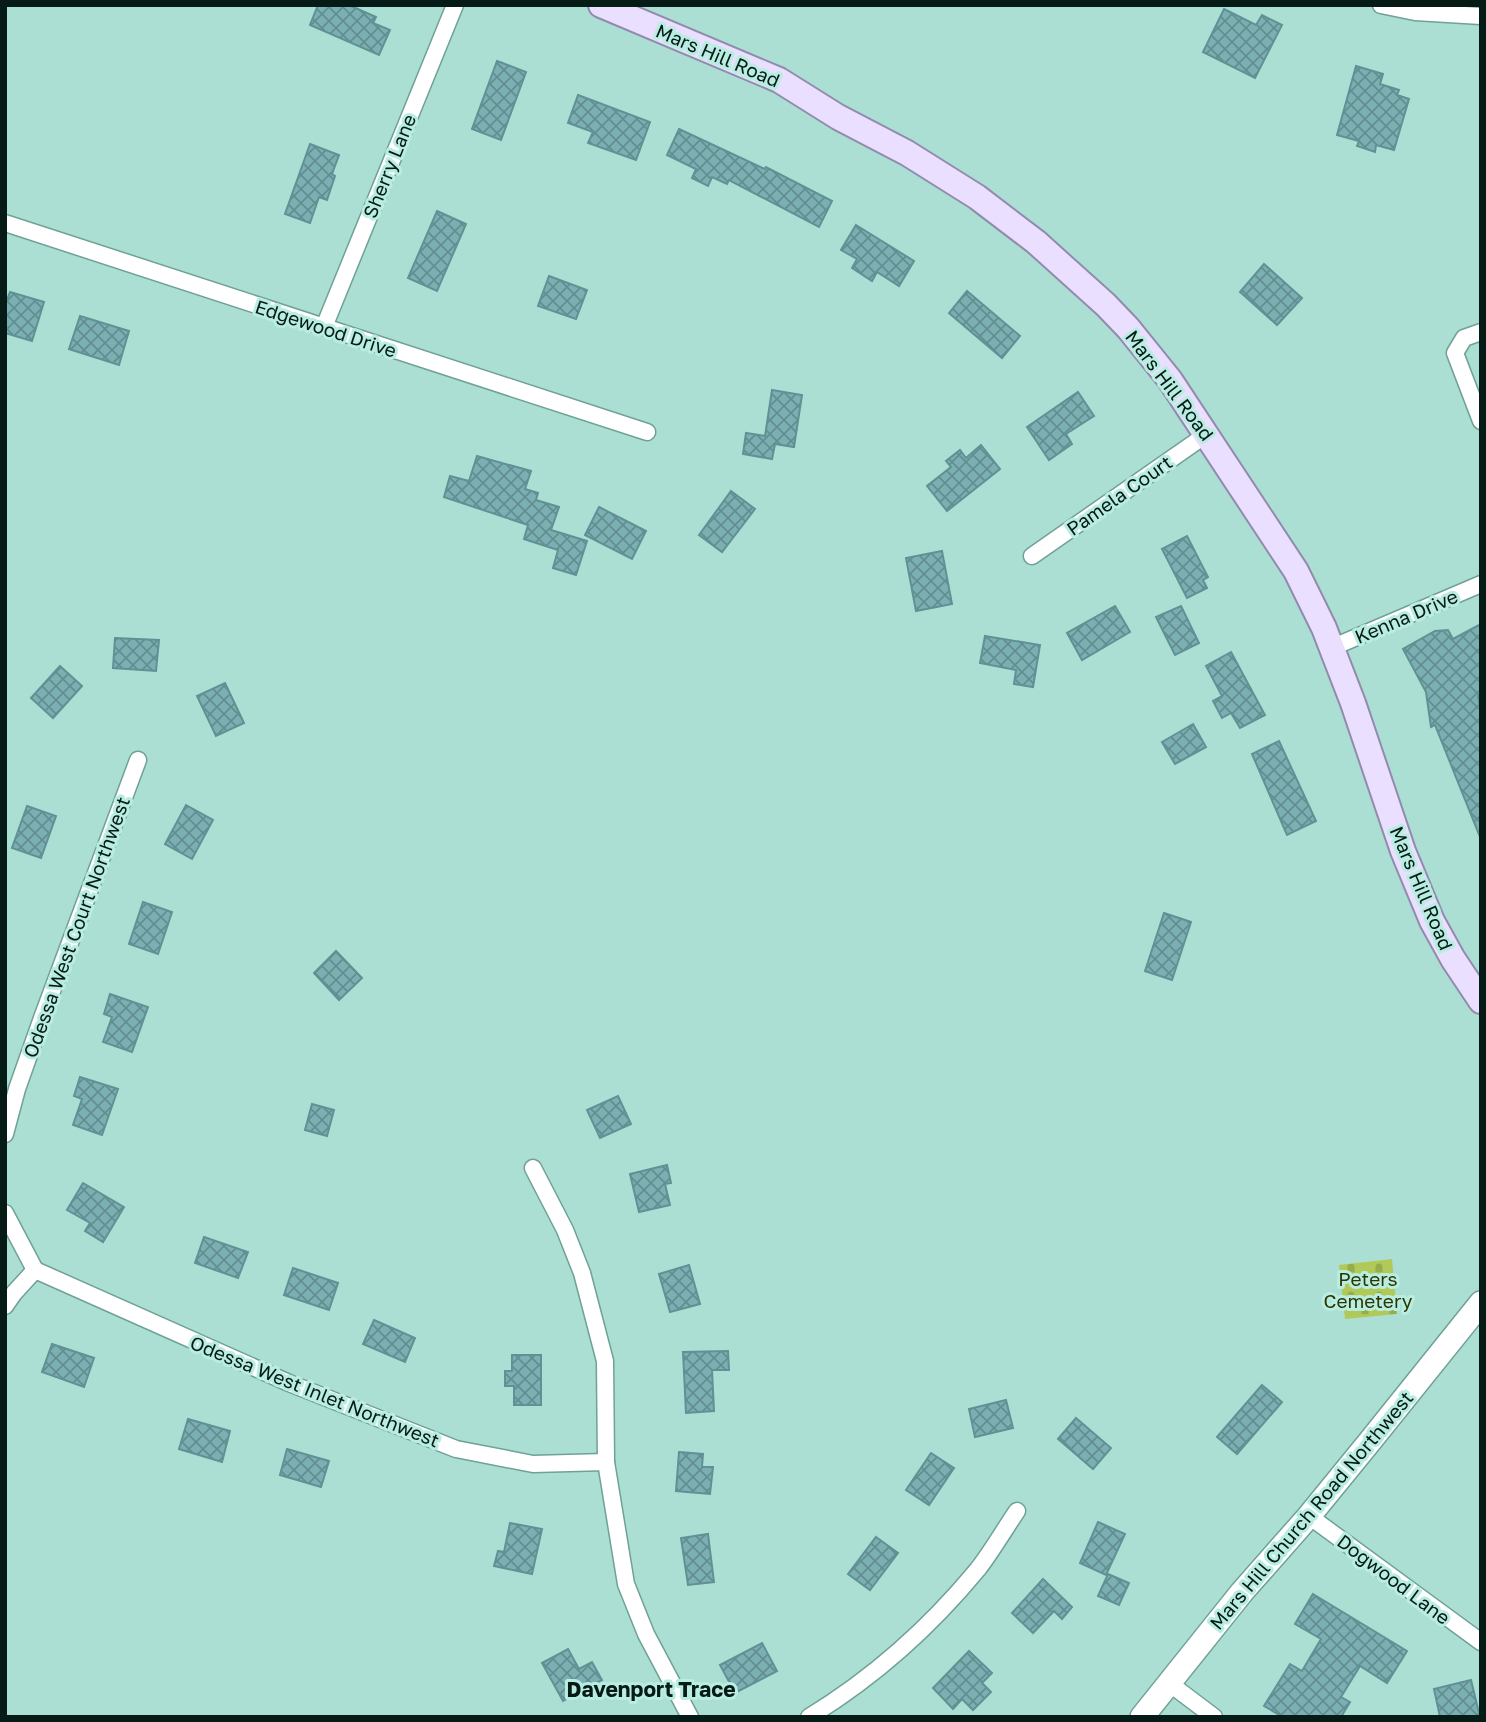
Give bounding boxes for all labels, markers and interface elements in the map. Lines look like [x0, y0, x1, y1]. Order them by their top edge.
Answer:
street label: Mars Hill Road [653, 19, 783, 91]
street label: Sherry Lane [358, 111, 420, 221]
street label: Edgewood Drive [252, 294, 400, 362]
street label: Mars Hill Road [1121, 325, 1219, 445]
street label: Pamela Court [1062, 450, 1176, 540]
street label: Kenna Drive [1351, 584, 1461, 648]
street label: Odessa West Court Northwest [18, 793, 134, 1061]
street label: Mars Hill Road [1386, 823, 1458, 953]
park label: Peters Cemetery [1323, 1267, 1413, 1312]
street label: Odessa West Inlet Northwest [187, 1330, 443, 1452]
street label: Mars Hill Church Road Northwest [1205, 1386, 1417, 1634]
street label: Dogwood Lane [1333, 1529, 1455, 1629]
district label: Davenport Trace [566, 1676, 736, 1702]

